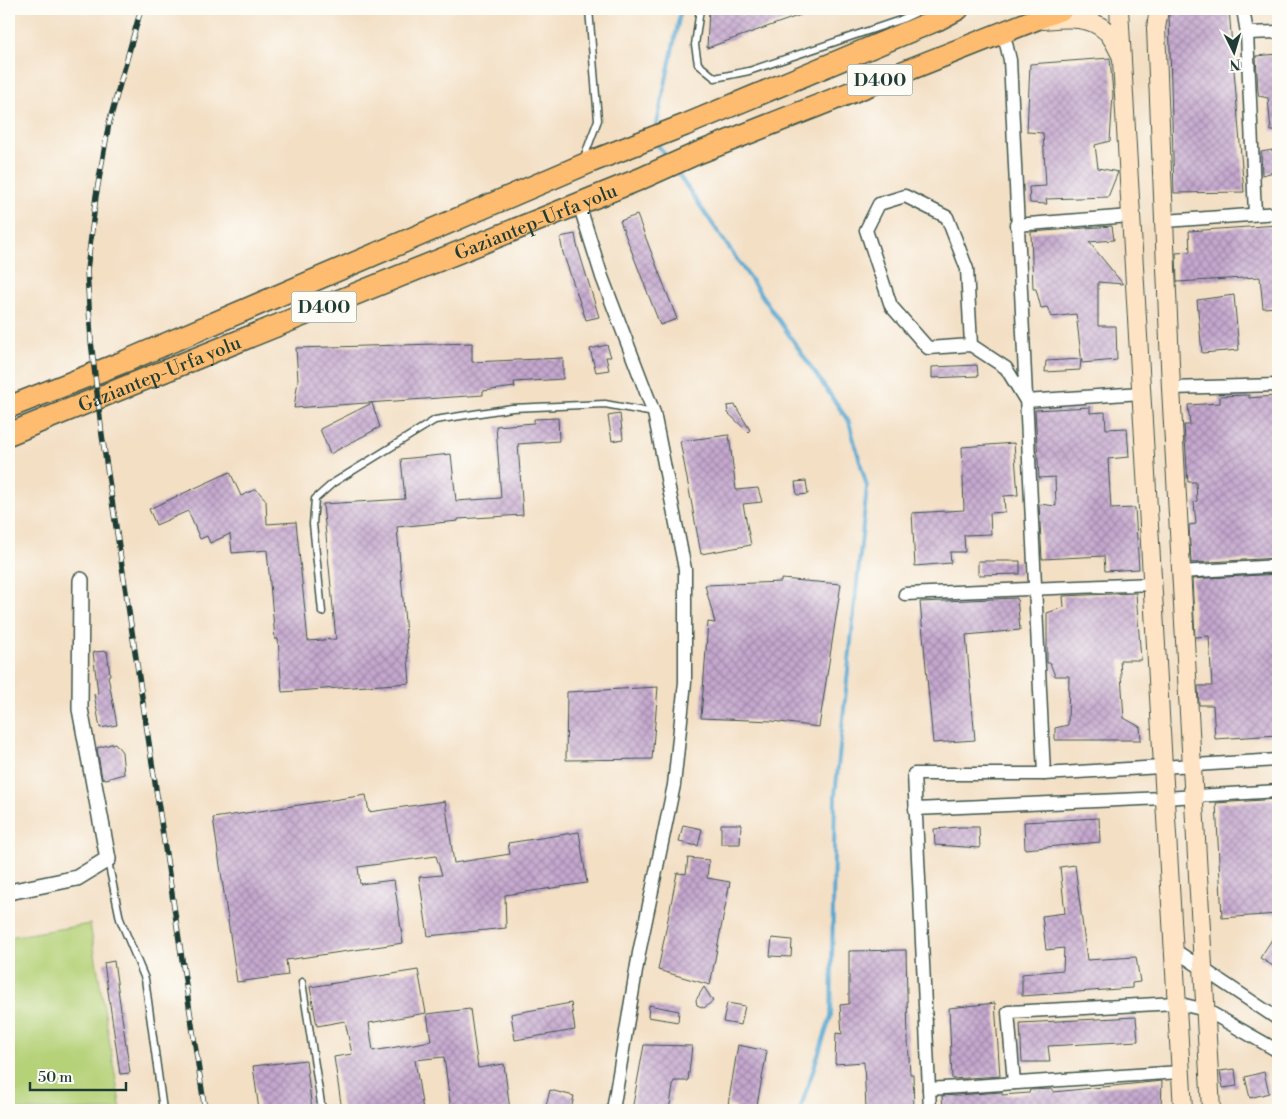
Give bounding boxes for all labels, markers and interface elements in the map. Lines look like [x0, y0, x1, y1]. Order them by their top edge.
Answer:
north arrow [1210, 28, 1260, 78]
text: N [1229, 55, 1241, 73]
road number: D400 [848, 64, 912, 96]
street label: Gaziantep-Urfa yolu [451, 178, 621, 266]
road number: D400 [292, 292, 356, 322]
street label: Gaziantep-Urfa yolu [75, 331, 245, 418]
scale bar [30, 1059, 126, 1091]
text: 50 m [38, 1068, 72, 1087]

